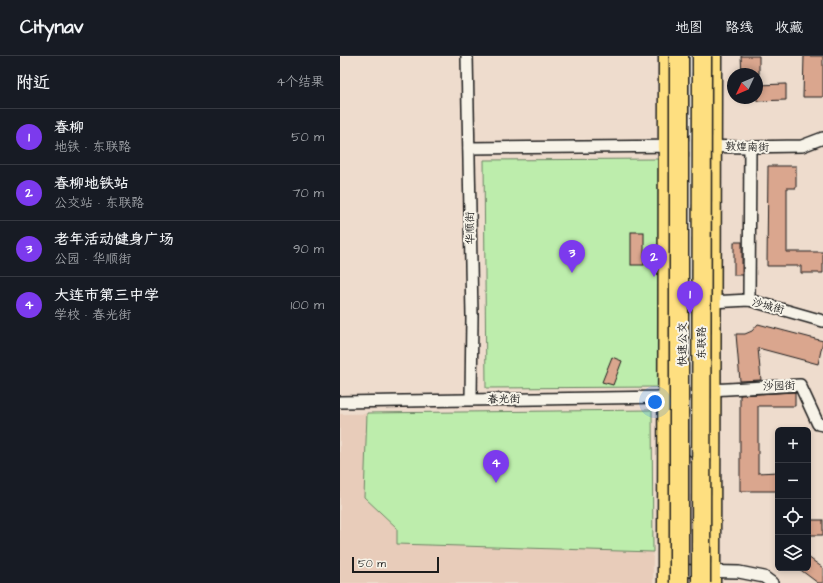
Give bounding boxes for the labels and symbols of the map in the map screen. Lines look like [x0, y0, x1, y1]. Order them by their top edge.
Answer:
north arrow [727, 68, 763, 104]
street label: 敦煌南街 [725, 139, 770, 155]
street label: 华顺街 [462, 210, 478, 245]
pin: 3 [559, 240, 585, 273]
pin: 2 [641, 244, 667, 277]
pin: 1 [677, 281, 703, 314]
street label: 沙城街 [750, 294, 787, 318]
street label: 快速公交 [675, 322, 690, 366]
street label: 东联路 [694, 327, 709, 360]
street label: 沙园街 [762, 378, 797, 394]
street label: 春光街 [487, 391, 522, 407]
your location [645, 392, 665, 412]
pin: 4 [483, 450, 509, 483]
scale bar [352, 555, 439, 574]

